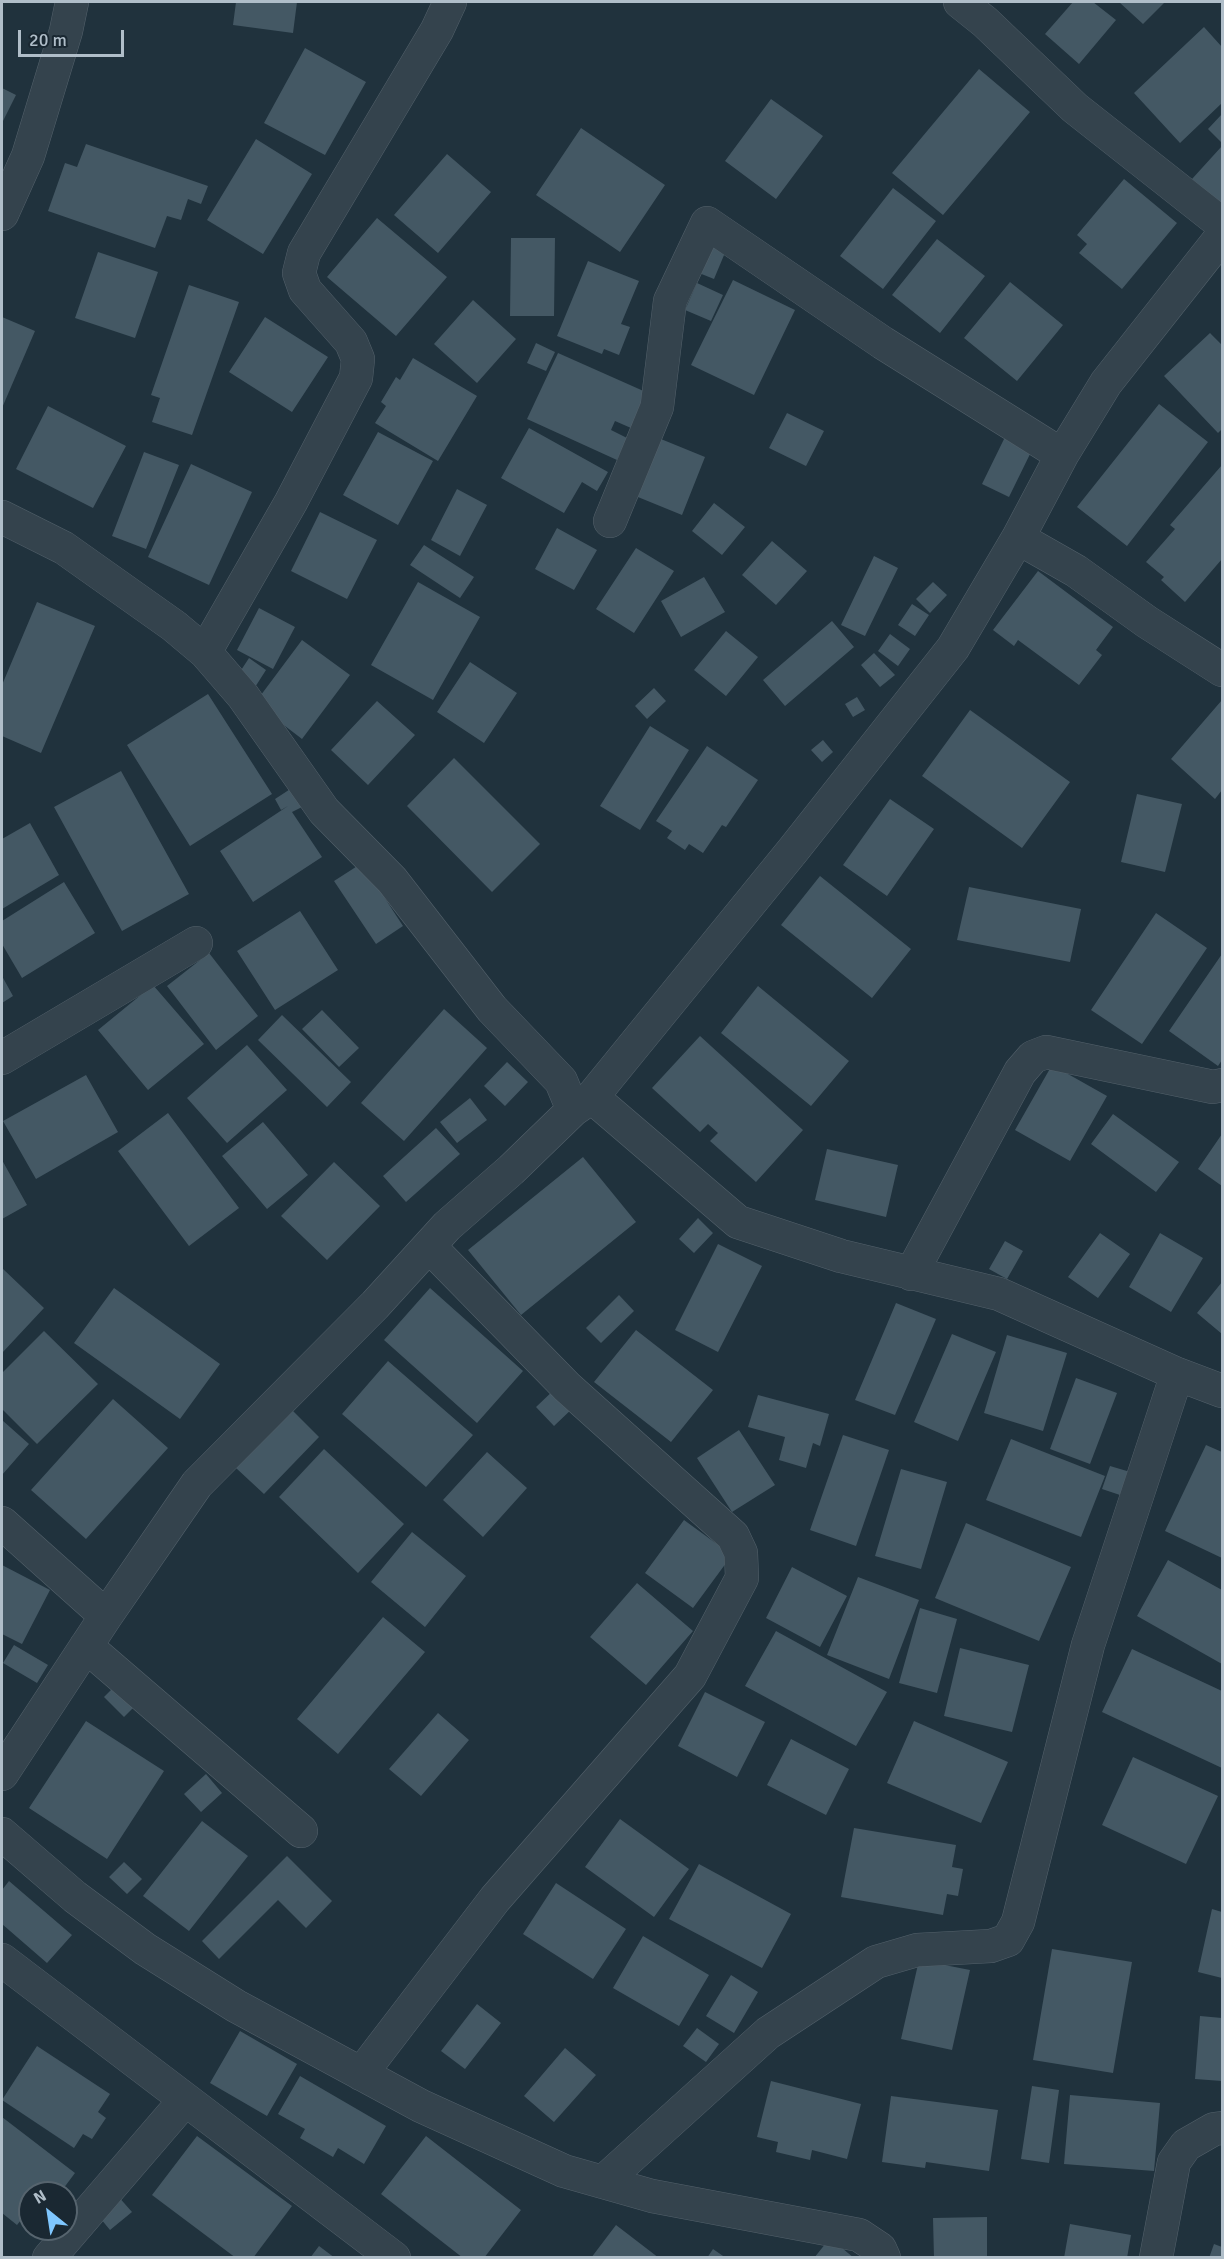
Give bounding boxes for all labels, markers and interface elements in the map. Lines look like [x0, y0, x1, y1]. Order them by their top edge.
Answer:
scale bar [21, 18, 128, 56]
text: 20 m [29, 29, 67, 51]
north arrow [18, 2181, 78, 2241]
text: N [30, 2186, 50, 2209]

